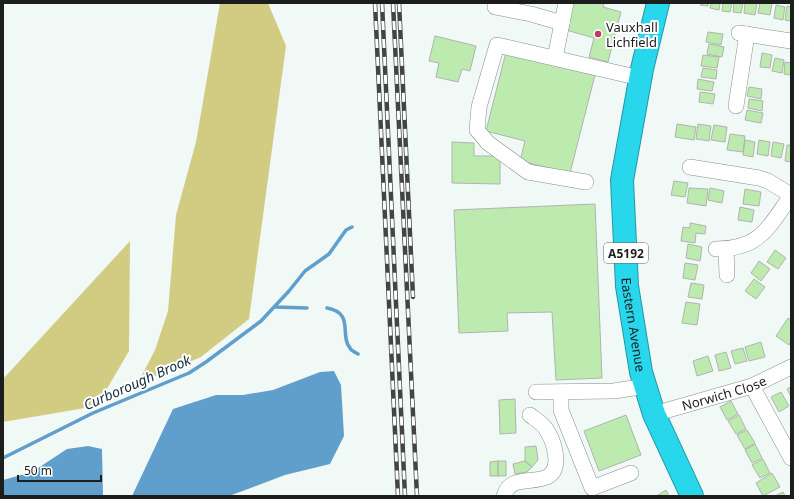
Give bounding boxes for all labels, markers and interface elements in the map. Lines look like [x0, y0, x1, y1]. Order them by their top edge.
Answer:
place label: Vauxhall Lichfield [606, 18, 658, 51]
marker: Vauxhall Lichfield [593, 29, 603, 39]
road number: A5192 [604, 243, 648, 263]
street label: Eastern Avenue [618, 277, 650, 373]
water label: Curborough Brook [80, 349, 195, 414]
street label: Norwich Close [680, 371, 769, 415]
scale bar [18, 457, 101, 483]
text: 50 m [24, 462, 52, 479]

